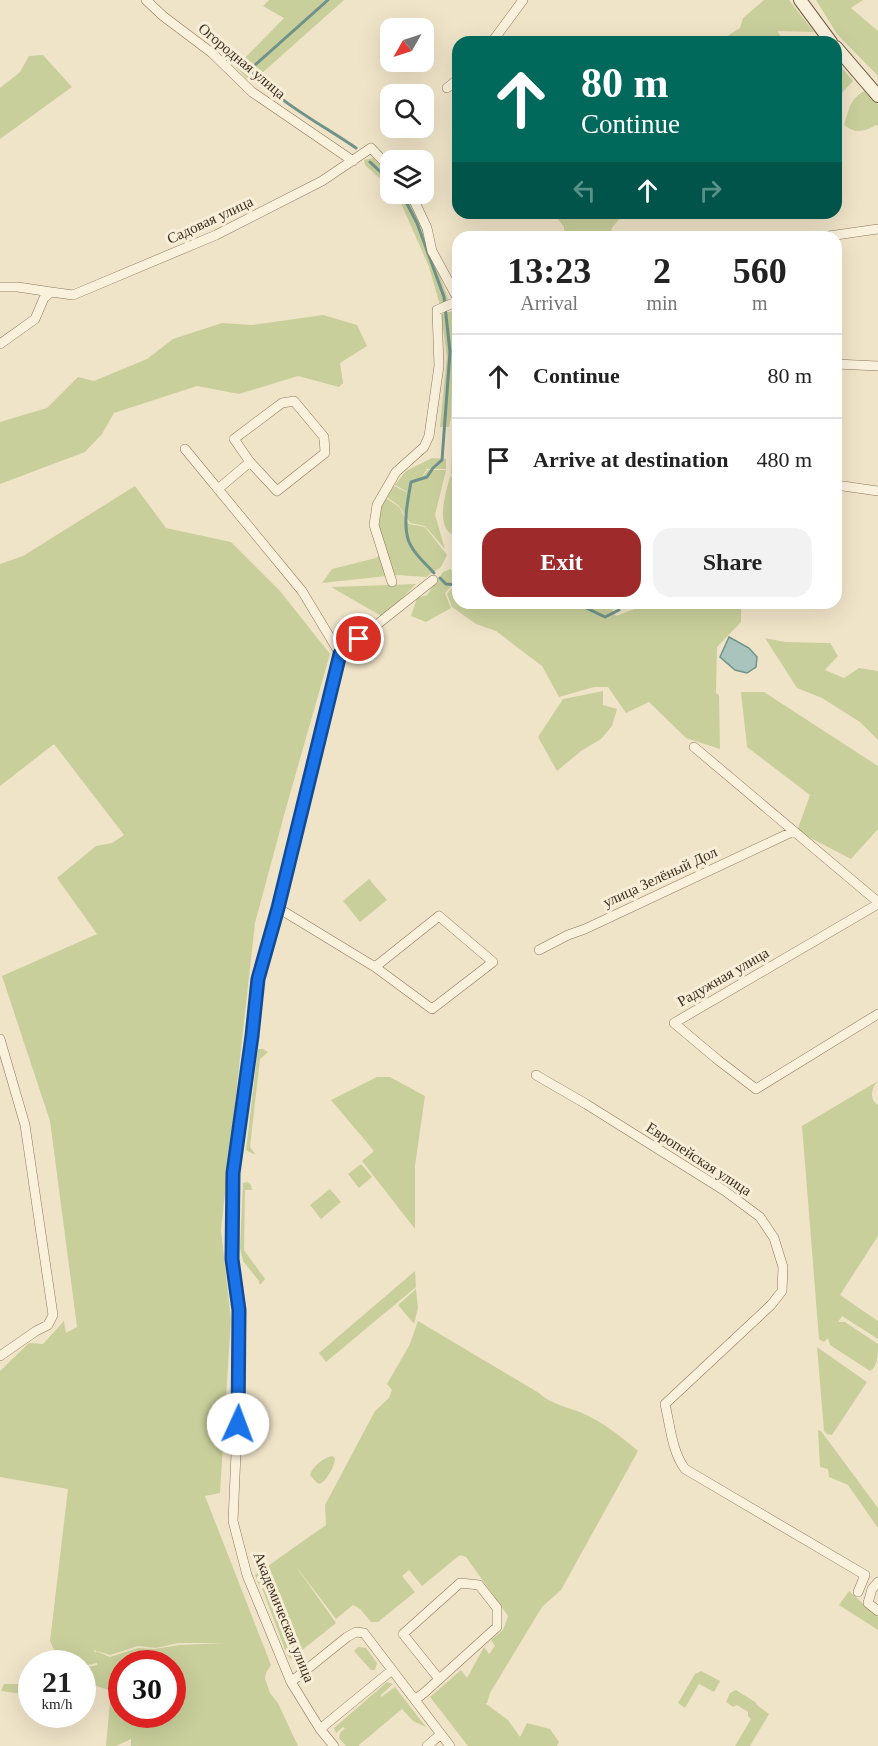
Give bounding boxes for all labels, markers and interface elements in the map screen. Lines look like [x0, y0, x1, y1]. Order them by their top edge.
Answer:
north arrow [380, 18, 434, 72]
map controls [380, 18, 434, 204]
street label: Огородная улица [195, 20, 289, 102]
icon: ahead [482, 60, 560, 138]
text: 80 m [581, 60, 669, 106]
button: search [380, 84, 434, 138]
text: Continue [581, 109, 680, 139]
button: layers [380, 150, 434, 204]
icon: left [568, 174, 601, 207]
icon: ahead [631, 174, 664, 207]
icon: right [694, 174, 727, 207]
street label: Садовая улица [164, 193, 256, 247]
text: 13:23 [507, 251, 591, 291]
text: 2 [653, 251, 671, 291]
text: 560 [733, 251, 787, 291]
text: Arrival [520, 292, 578, 314]
text: min [646, 292, 678, 314]
text: m [752, 292, 768, 314]
icon: ahead [482, 360, 515, 393]
text: Continue [533, 363, 620, 388]
text: 80 m [767, 363, 812, 388]
icon: arrive [482, 444, 515, 477]
text: Arrive at destination [533, 447, 729, 472]
text: 480 m [756, 447, 812, 472]
button: Exit [482, 528, 641, 597]
button: Share [653, 528, 812, 597]
pin [333, 613, 384, 664]
icon: arrive [342, 622, 375, 655]
street label: улица Зелёный Дол [600, 843, 720, 910]
street label: Радужная улица [675, 944, 772, 1010]
street label: Европейская улица [643, 1119, 755, 1199]
position arrow [206, 1392, 270, 1456]
street label: Академическая улица [251, 1550, 318, 1685]
speed limit sign: 30 [108, 1650, 186, 1728]
text: 21 [42, 1665, 72, 1698]
text: km/h [42, 1696, 72, 1712]

